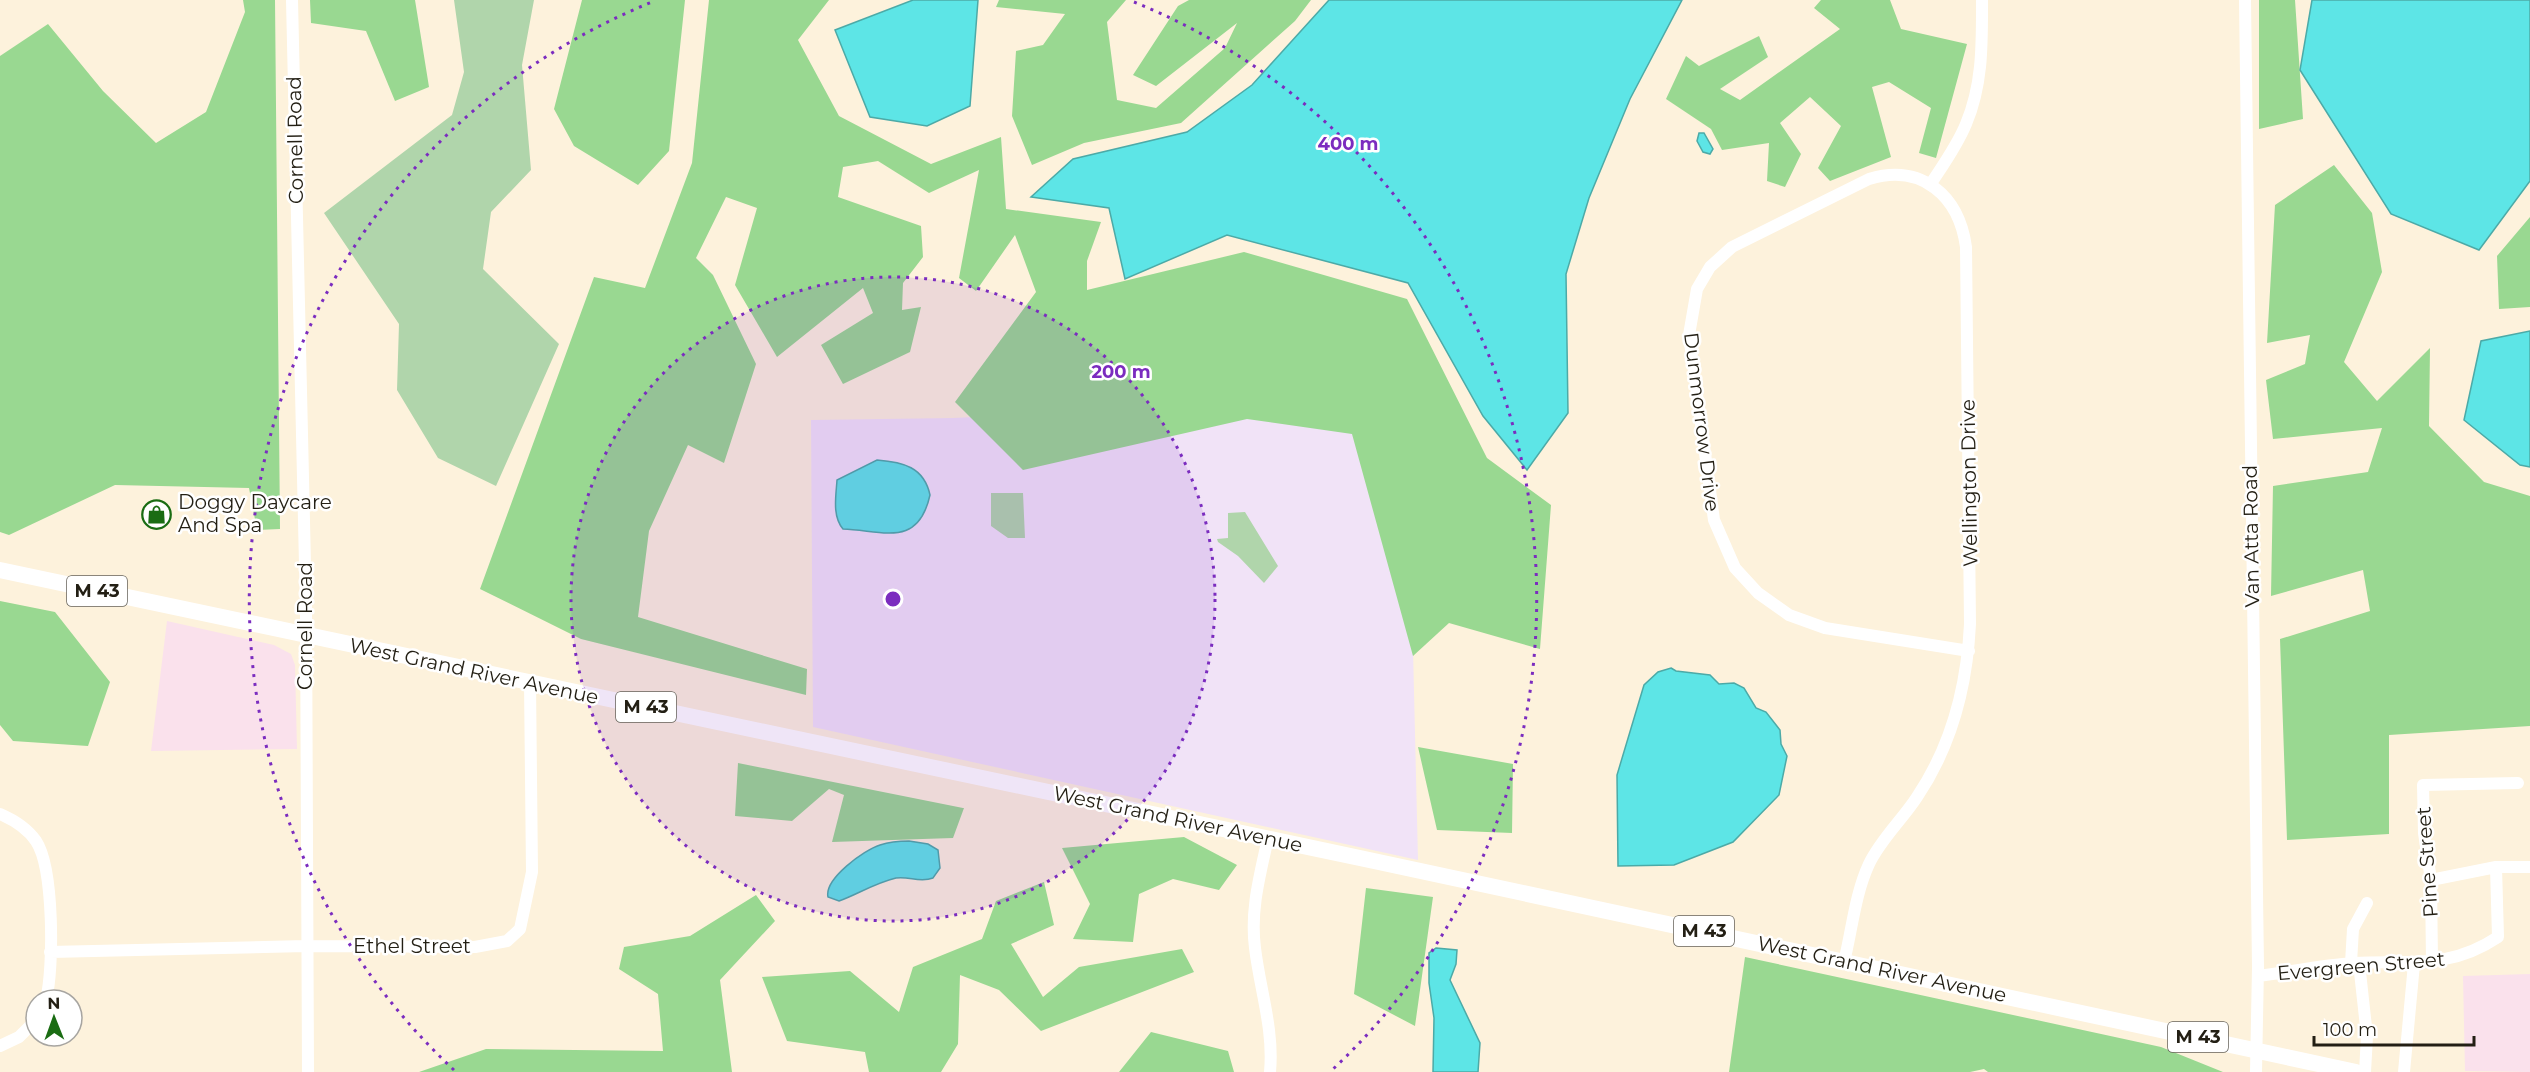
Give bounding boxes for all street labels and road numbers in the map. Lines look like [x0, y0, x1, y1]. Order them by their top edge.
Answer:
street label: Cornell Road [282, 76, 308, 204]
street label: Dunmorrow Drive [1679, 331, 1725, 513]
street label: Wellington Drive [1956, 399, 1982, 567]
street label: Van Atta Road [2238, 465, 2264, 607]
street label: Cornell Road [293, 562, 317, 690]
road number: M 43 [67, 576, 127, 606]
street label: West Grand River Avenue [347, 633, 601, 709]
road number: M 43 [616, 692, 676, 722]
street label: West Grand River Avenue [1051, 781, 1305, 857]
street label: Pine Street [2411, 806, 2443, 918]
road number: M 43 [1674, 916, 1734, 946]
street label: West Grand River Avenue [1755, 931, 2009, 1007]
street label: Ethel Street [353, 934, 471, 958]
street label: Evergreen Street [2276, 947, 2446, 985]
road number: M 43 [2168, 1022, 2228, 1052]

